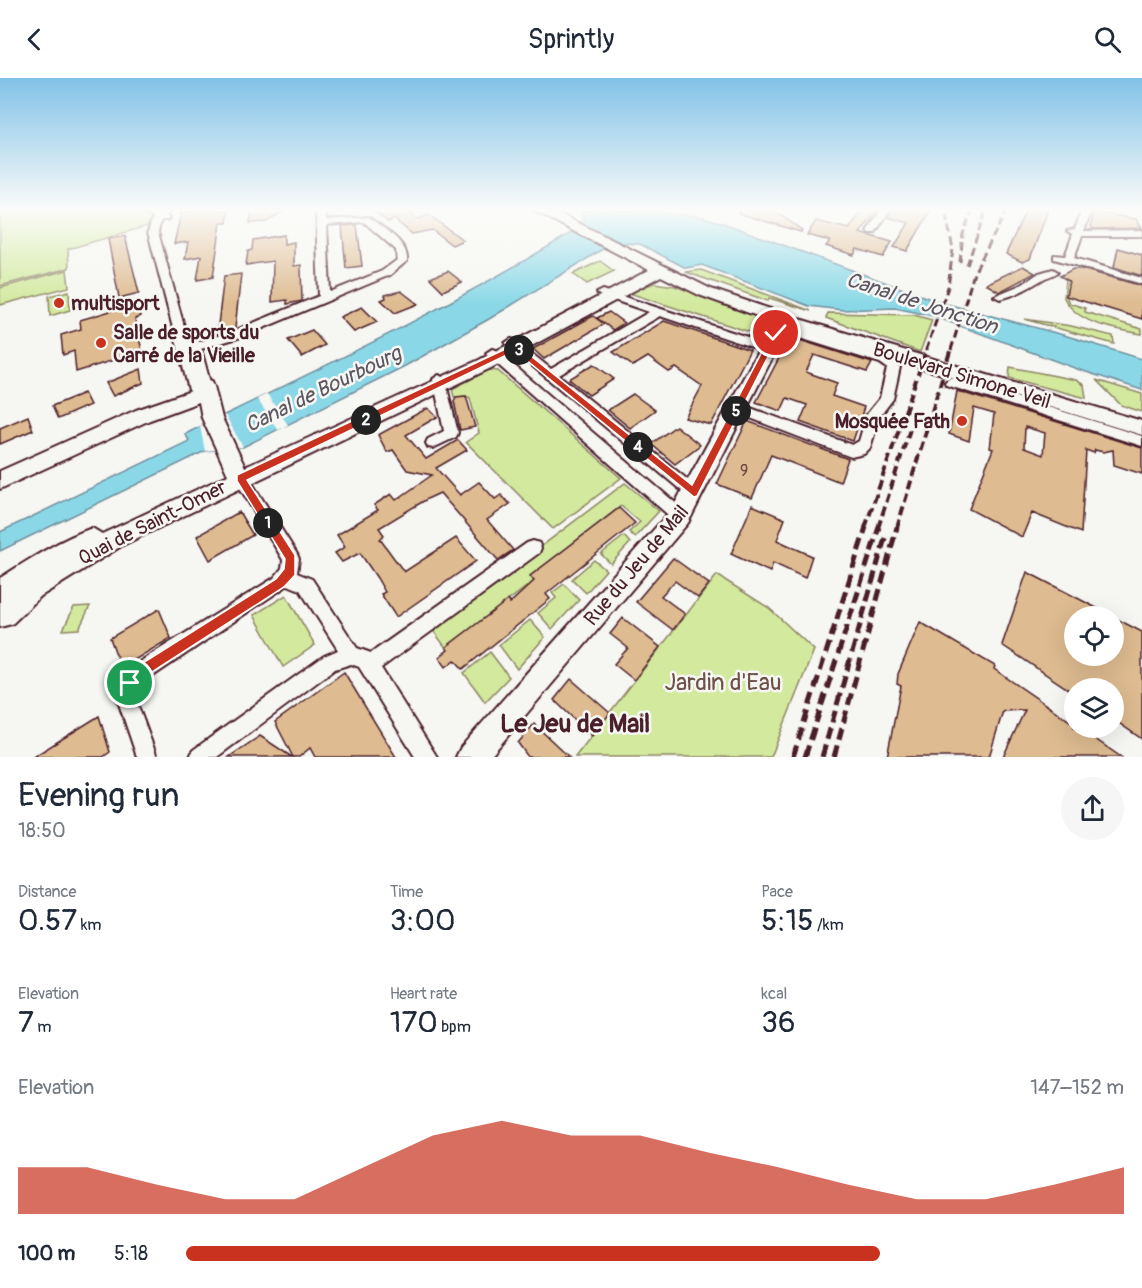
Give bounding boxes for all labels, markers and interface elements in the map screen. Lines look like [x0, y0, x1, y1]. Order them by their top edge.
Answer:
icon: back [18, 23, 51, 56]
text: Sprintly [528, 23, 614, 56]
icon: search [1091, 23, 1124, 56]
water label: Canal de Jonction [843, 266, 1002, 341]
place label: multisport [71, 291, 160, 316]
marker: multisport [52, 296, 66, 310]
pin [750, 307, 801, 358]
icon: check [759, 316, 792, 349]
place label: Salle de sports du Carré de la Vieille [113, 320, 259, 368]
pin: 3 [504, 335, 534, 365]
marker: Salle de sports du Carré de la Vieille [94, 336, 108, 350]
street label: Boulevard Simone Veil [870, 337, 1054, 414]
water label: Canal de Bourbourg [241, 339, 407, 439]
text: 3 [515, 340, 523, 360]
pin: 5 [721, 396, 751, 426]
text: 5 [732, 401, 740, 421]
pin: 2 [351, 405, 381, 435]
place label: Mosquée Fath [835, 409, 950, 434]
text: 2 [362, 410, 370, 430]
marker: Mosquée Fath [955, 414, 969, 428]
pin: 4 [623, 432, 653, 462]
text: 4 [633, 437, 643, 457]
house number: 9 [740, 461, 748, 481]
street label: Quai de Saint-Omer [74, 474, 231, 571]
street label: Rue du Jeu de Mail [579, 500, 694, 631]
pin: 1 [253, 508, 283, 538]
text: 1 [265, 513, 271, 533]
map controls [1064, 606, 1124, 738]
button: locate [1064, 606, 1124, 666]
pin [104, 657, 155, 708]
icon: arrive [113, 666, 146, 699]
park label: Jardin d'Eau [664, 668, 782, 697]
button: layers [1064, 678, 1124, 738]
district label: Le Jeu de Mail [500, 708, 650, 740]
text: Evening run [18, 775, 179, 816]
button: share [1061, 777, 1124, 840]
text: 18:50 [18, 818, 66, 843]
text: Distance [18, 882, 77, 902]
text: Time [390, 882, 423, 902]
text: Pace [761, 882, 793, 902]
text: 0.57 [18, 902, 77, 939]
text: 3:00 [390, 902, 455, 939]
text: 5:15 [761, 902, 814, 939]
text: km [77, 915, 102, 935]
text: /km [814, 915, 844, 935]
text: Elevation [18, 984, 79, 1004]
text: Heart rate [390, 984, 457, 1004]
text: kcal [761, 984, 787, 1004]
text: 7 [18, 1004, 34, 1041]
text: 170 [390, 1004, 438, 1041]
text: 36 [761, 1004, 796, 1041]
text: m [34, 1017, 52, 1037]
text: bpm [438, 1017, 471, 1037]
text: Elevation [18, 1075, 94, 1100]
text: 147–152 m [1030, 1075, 1124, 1100]
text: 100 m [18, 1241, 75, 1266]
text: 5:18 [114, 1241, 148, 1266]

